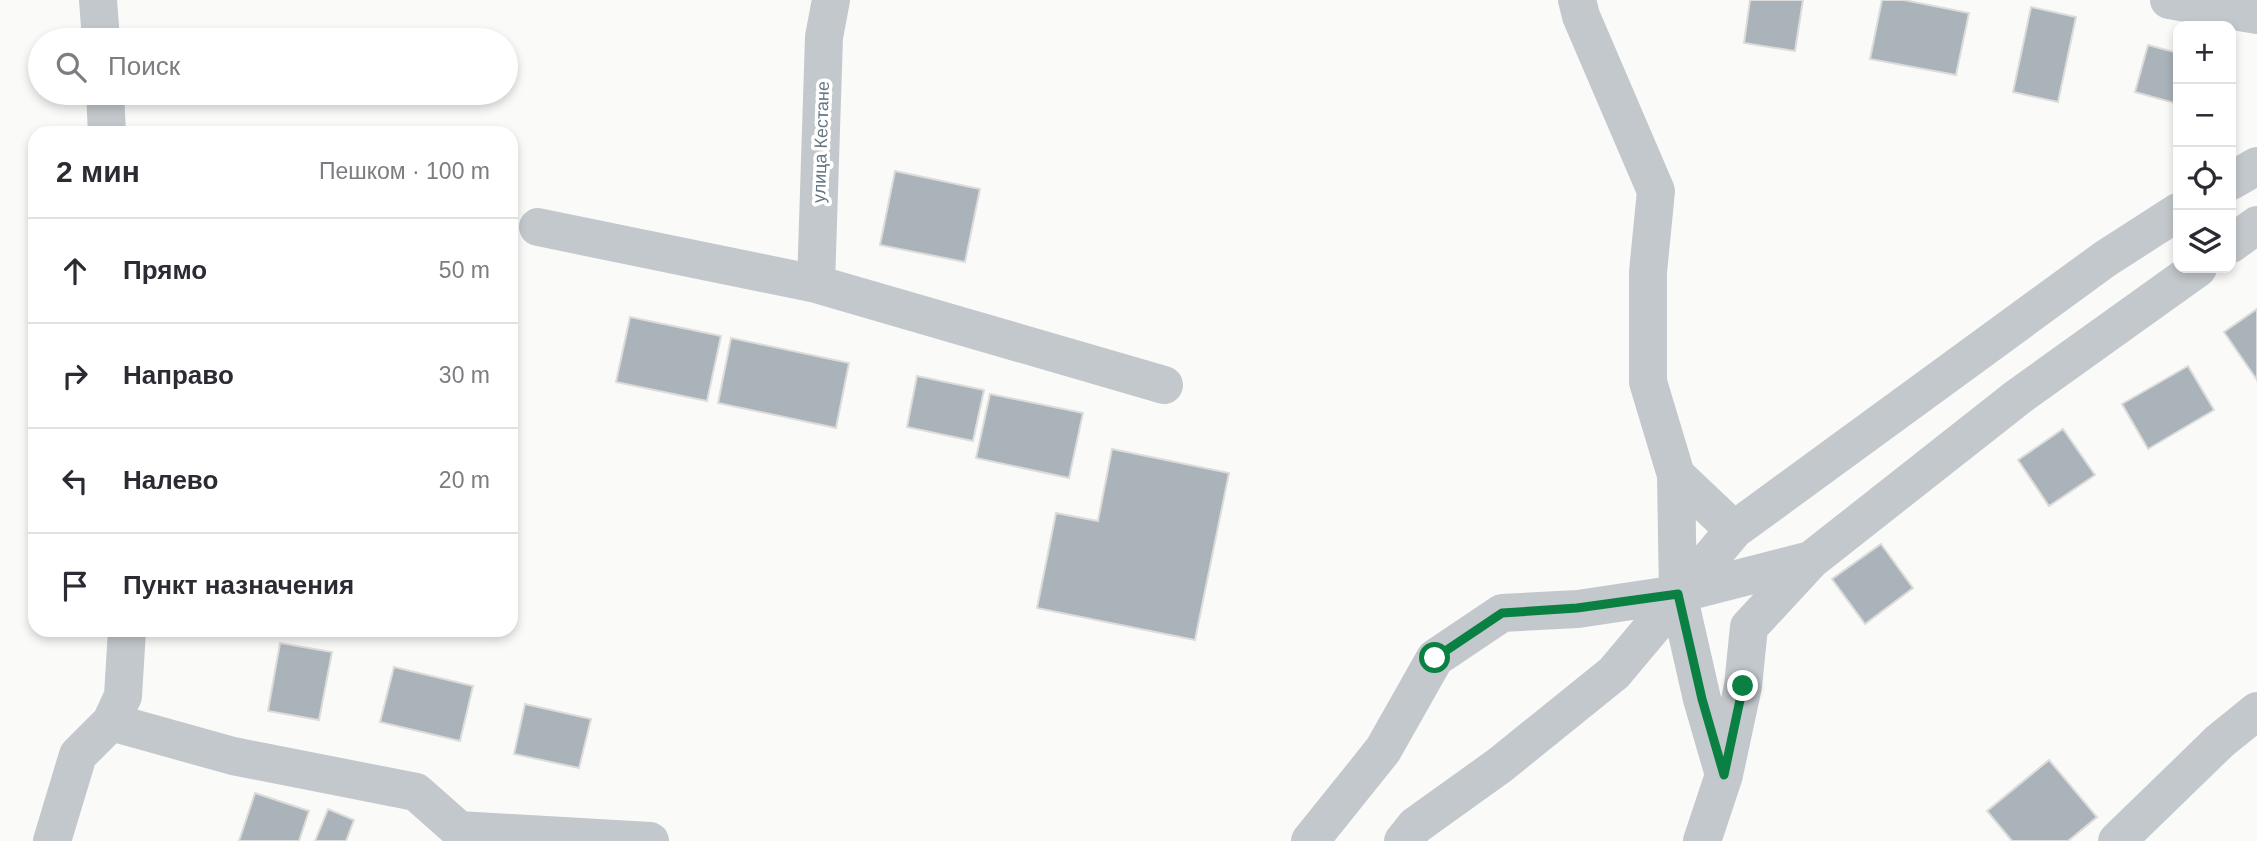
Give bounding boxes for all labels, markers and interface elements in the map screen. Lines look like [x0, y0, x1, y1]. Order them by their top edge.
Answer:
map controls [2173, 21, 2236, 273]
button: + [2173, 21, 2236, 84]
search box [28, 28, 518, 105]
icon: search [52, 48, 90, 86]
text: Поиск [108, 51, 180, 81]
street label: улица Кестане [809, 81, 833, 203]
button: − [2173, 84, 2236, 147]
button: locate [2173, 147, 2236, 210]
text: 2 мин [56, 155, 140, 188]
text: Пешком · 100 m [319, 158, 490, 184]
button: layers [2173, 210, 2236, 273]
icon: ahead [56, 252, 94, 290]
text: Прямо [123, 255, 207, 285]
text: 50 m [439, 257, 490, 283]
icon: right [56, 357, 94, 395]
text: Направо [123, 360, 234, 390]
text: 30 m [439, 362, 490, 388]
icon: left [56, 462, 94, 500]
text: Налево [123, 465, 218, 495]
text: 20 m [439, 467, 490, 493]
icon: arrive [56, 567, 94, 605]
text: Пункт назначения [123, 570, 354, 600]
route start [1419, 642, 1450, 673]
route end [1727, 670, 1758, 701]

